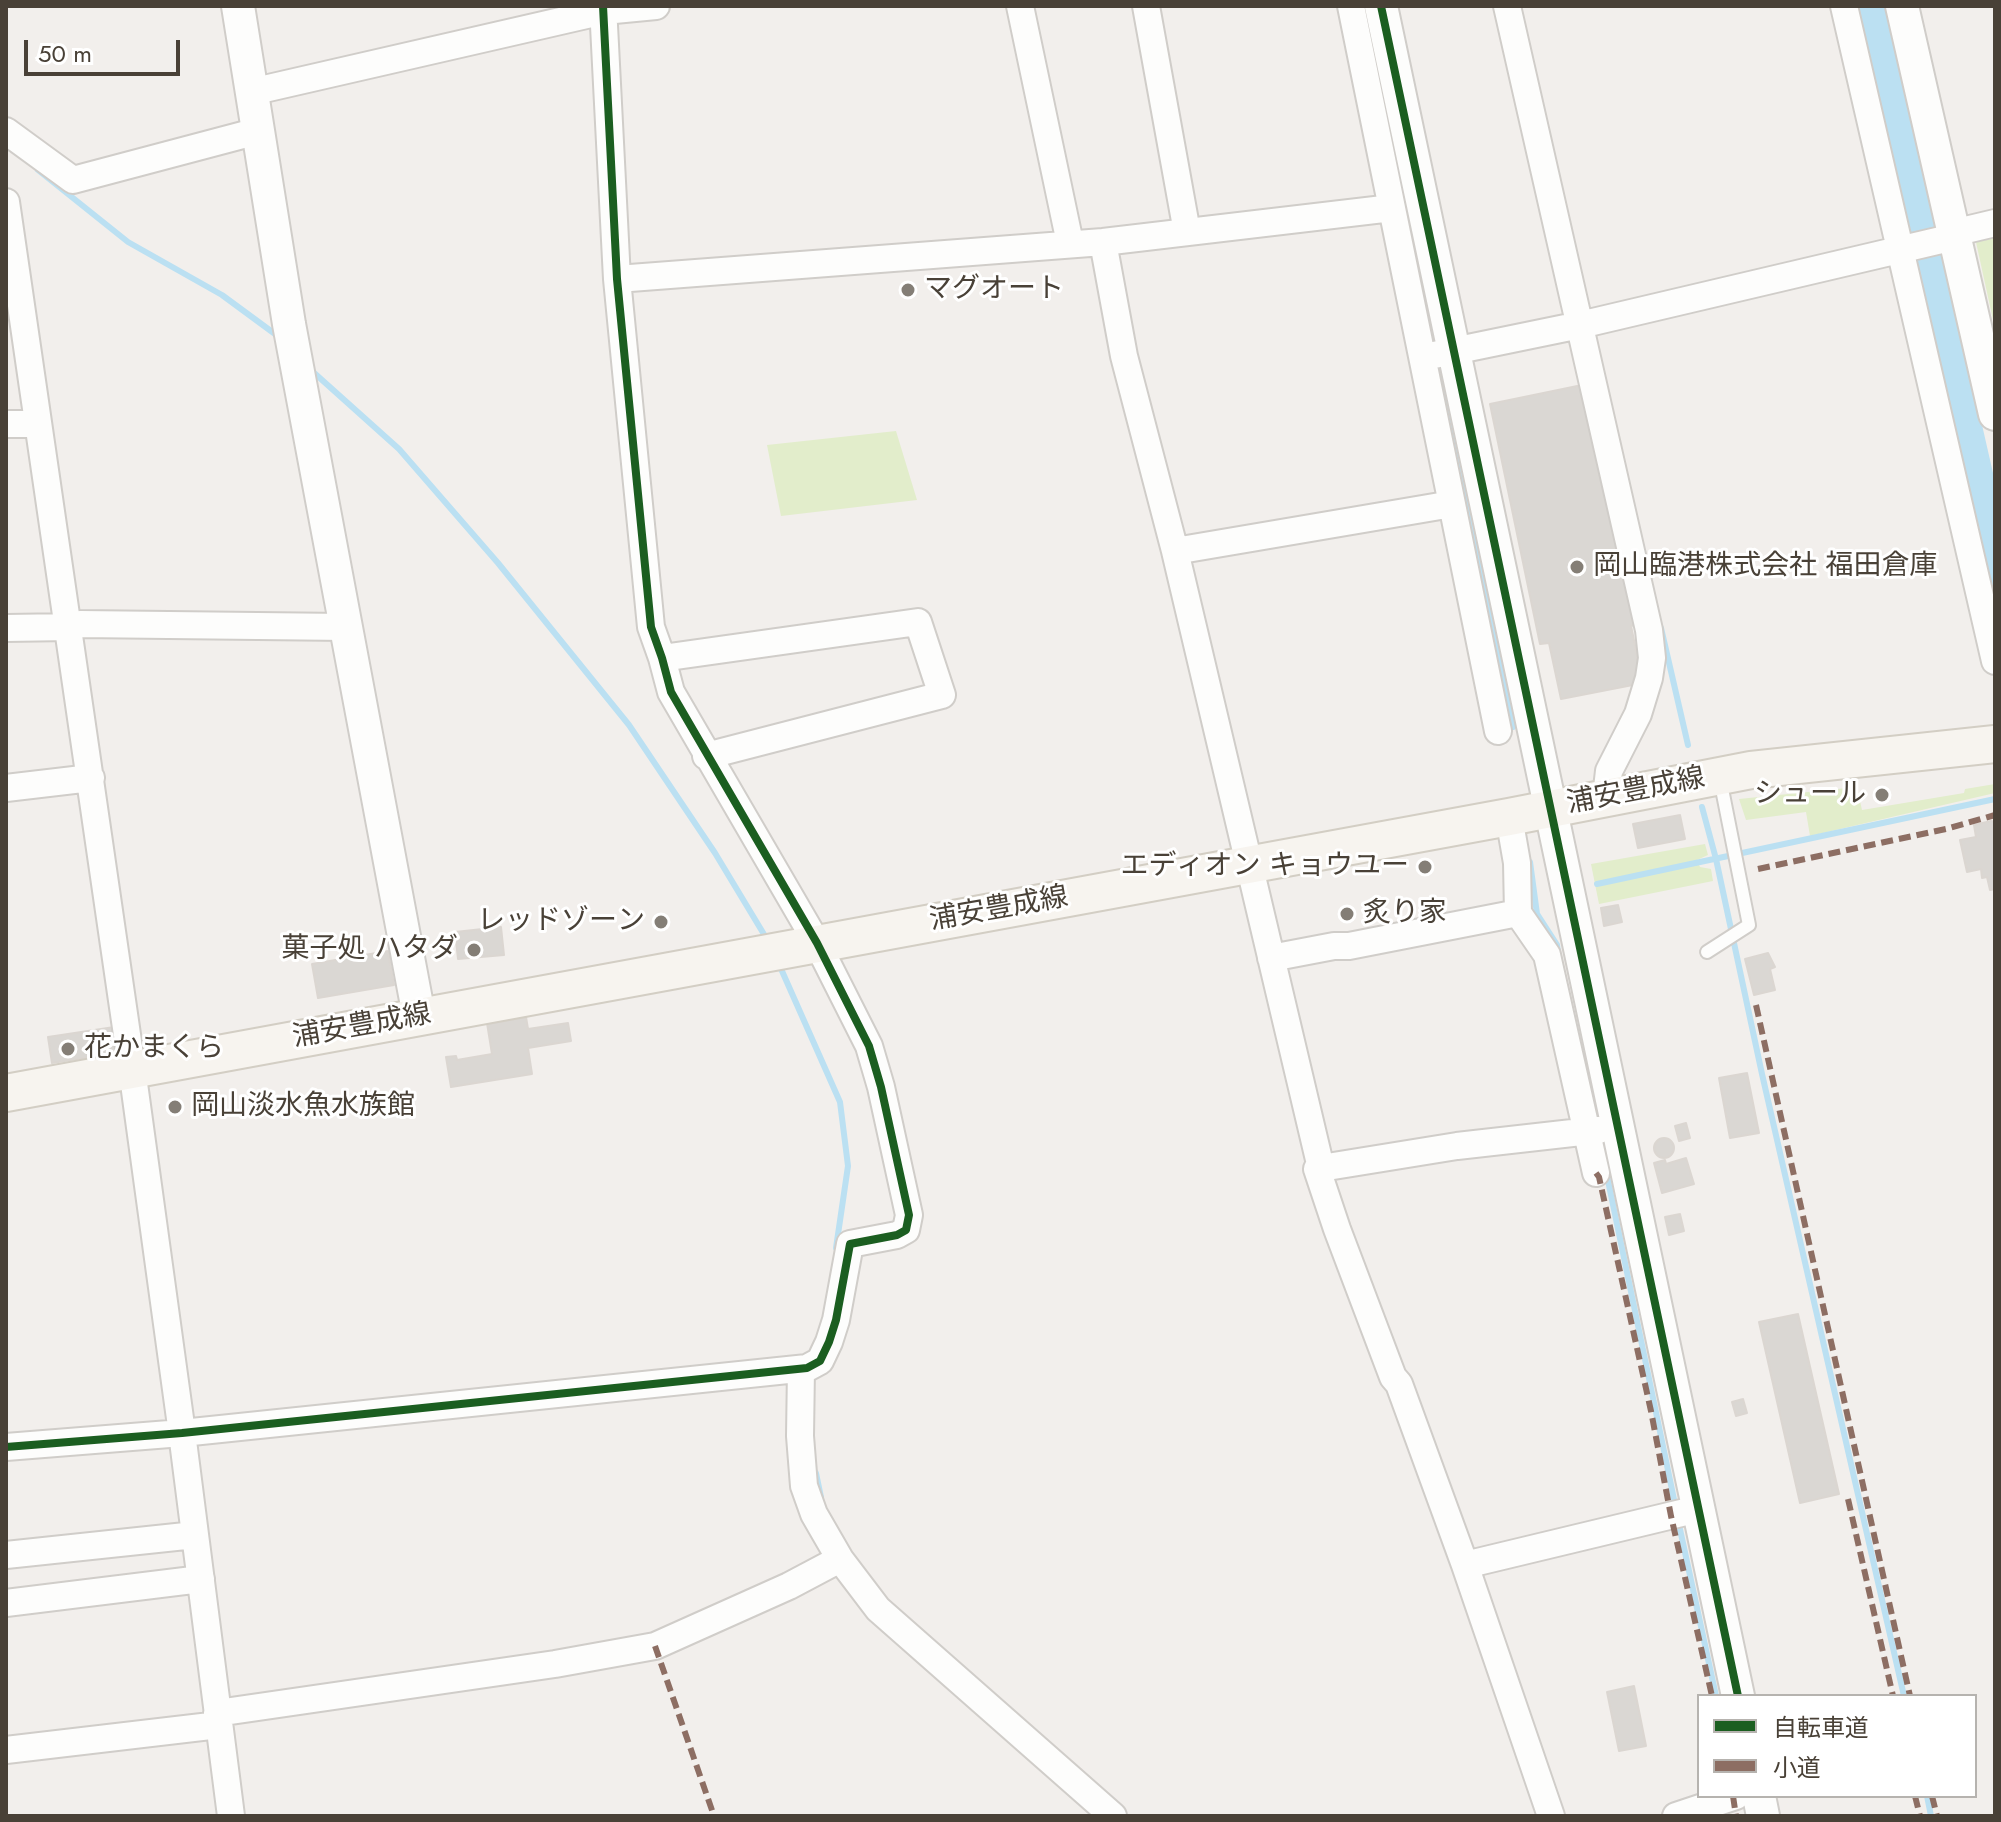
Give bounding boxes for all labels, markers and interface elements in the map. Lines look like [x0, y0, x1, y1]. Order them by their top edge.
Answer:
scale bar [28, 24, 184, 74]
text: 50 m [38, 36, 92, 71]
place label: マグオート [924, 273, 1064, 307]
marker: マグオート [899, 281, 917, 299]
place label: 岡山臨港株式会社 福田倉庫 [1593, 550, 1937, 584]
marker: 岡山臨港株式会社 福田倉庫 [1568, 558, 1586, 576]
street label: 浦安豊成線 [1564, 762, 1708, 822]
place label: シュール [1754, 778, 1866, 812]
marker: シュール [1873, 786, 1891, 804]
place label: エディオン キョウユー [1121, 850, 1409, 884]
marker: エディオン キョウユー [1416, 858, 1434, 876]
street label: 浦安豊成線 [927, 881, 1071, 939]
place label: 炙り家 [1363, 897, 1447, 931]
place label: レッドゾーン [477, 905, 645, 939]
marker: 炙り家 [1338, 905, 1356, 923]
marker: レッドゾーン [652, 913, 670, 931]
place label: 菓子処 ハタダ [282, 933, 458, 967]
marker: 菓子処 ハタダ [465, 941, 483, 959]
street label: 浦安豊成線 [290, 998, 434, 1056]
place label: 花かまくら [84, 1032, 224, 1066]
marker: 花かまくら [59, 1040, 77, 1058]
place label: 岡山淡水魚水族館 [191, 1090, 415, 1124]
marker: 岡山淡水魚水族館 [166, 1098, 184, 1116]
legend [1697, 1694, 1977, 1798]
text: 自転車道 [1773, 1710, 1869, 1745]
text: 小道 [1773, 1750, 1821, 1785]

